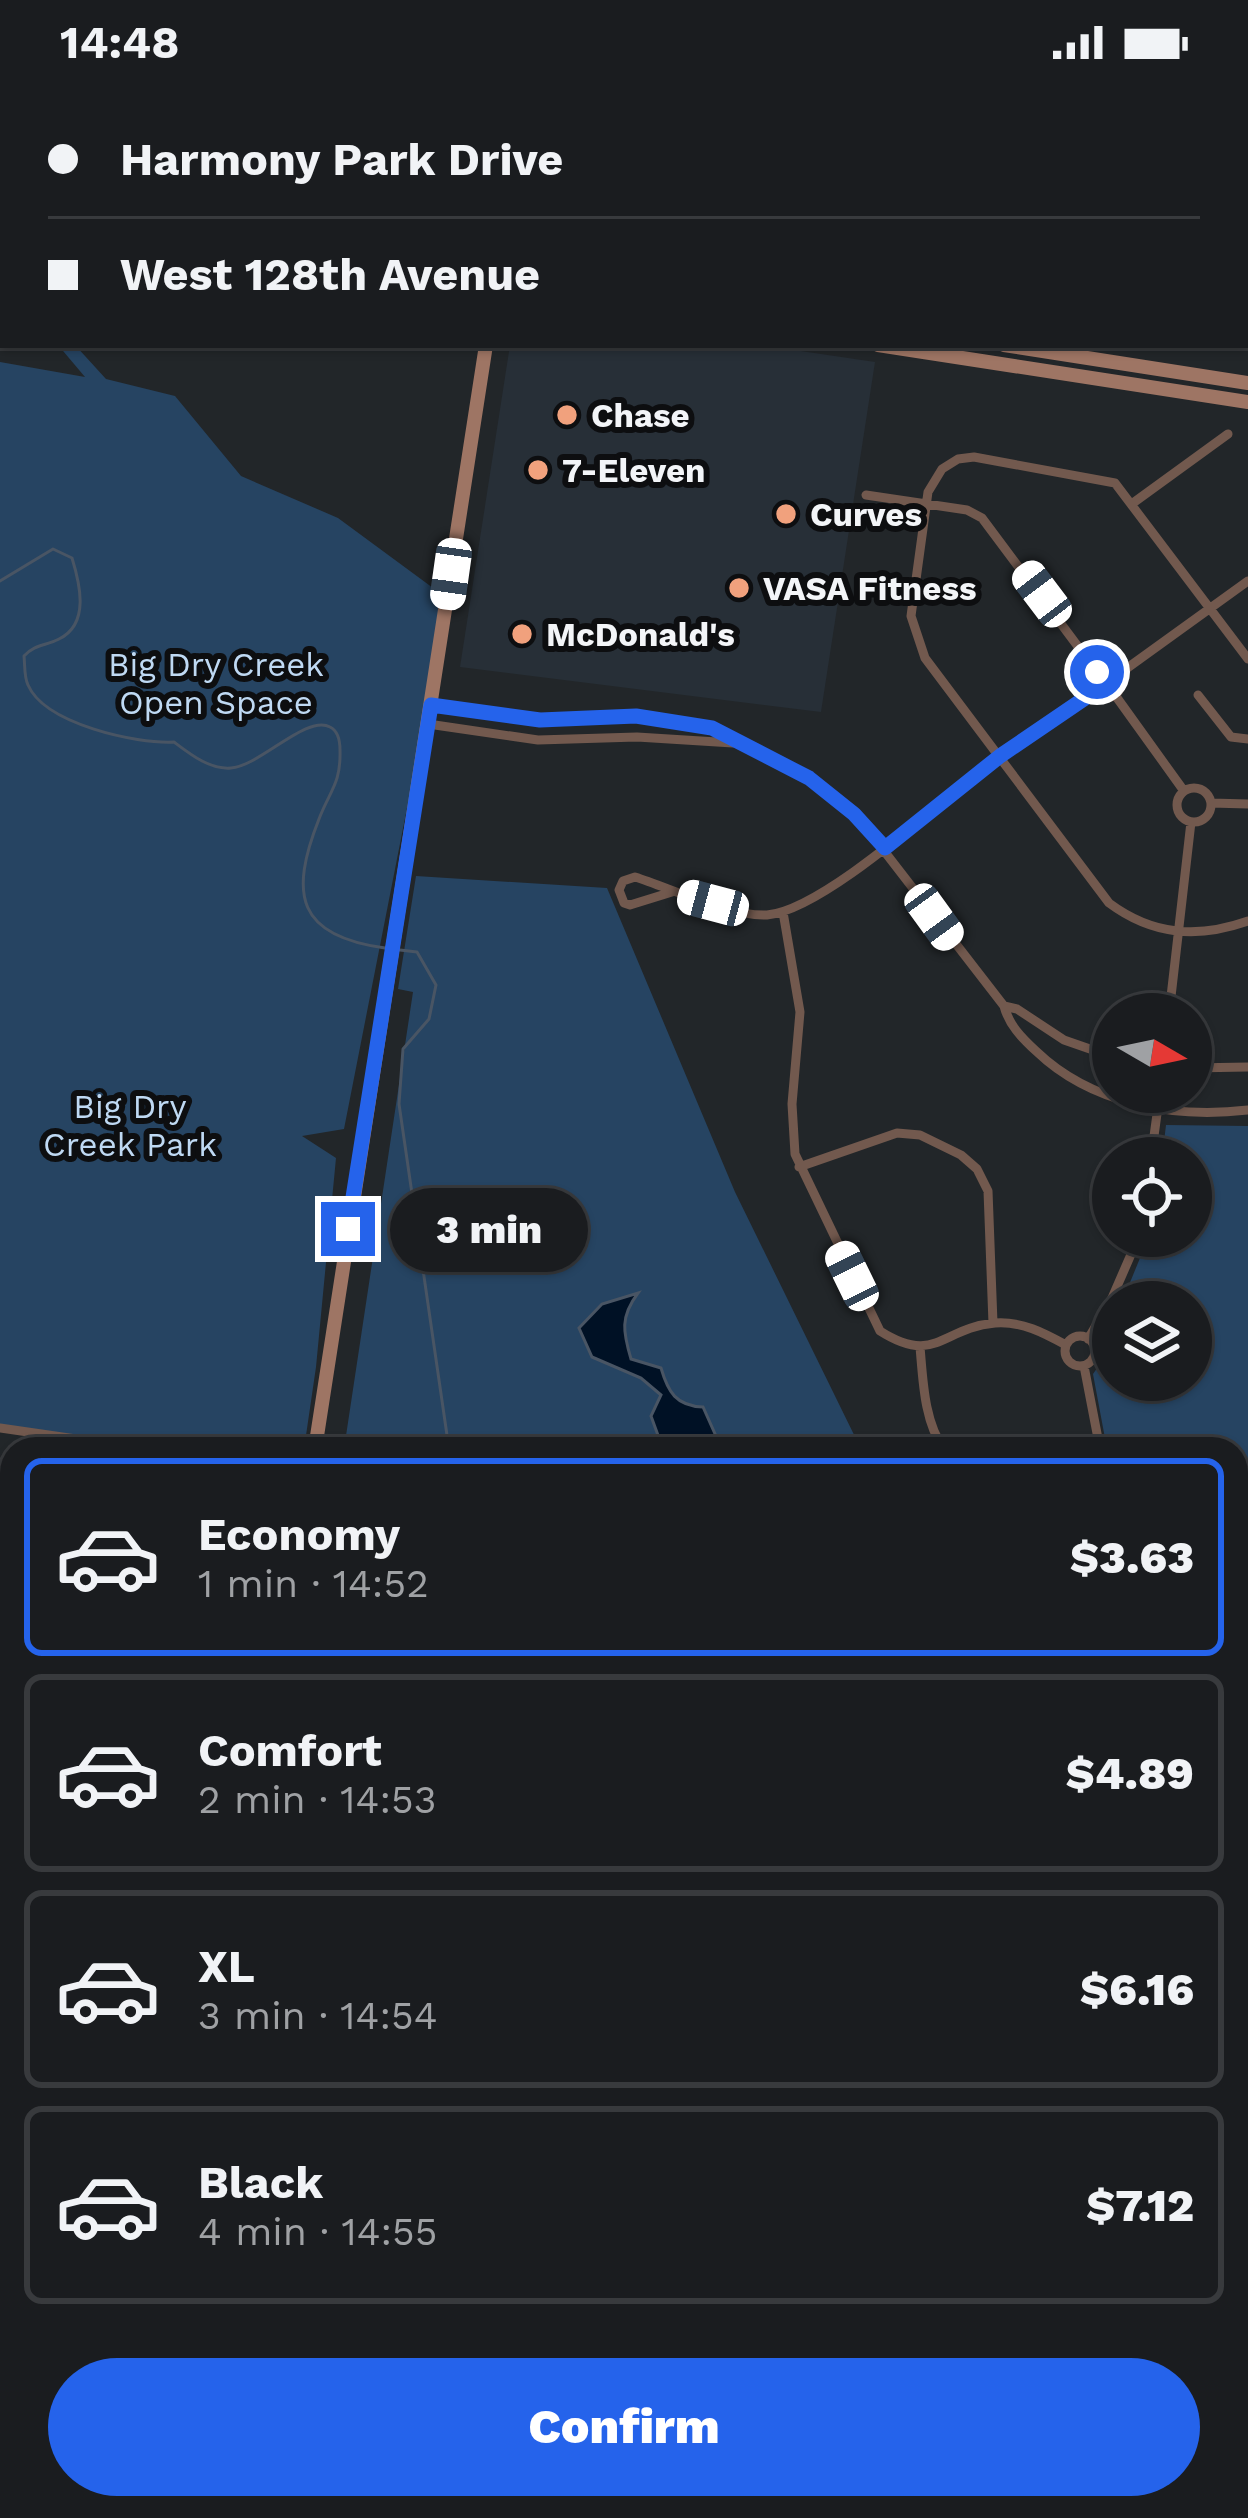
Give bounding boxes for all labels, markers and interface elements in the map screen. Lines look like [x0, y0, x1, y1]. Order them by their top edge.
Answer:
text: 14:48 [60, 16, 179, 69]
text: Harmony Park Drive [120, 133, 563, 186]
text: West 128th Avenue [120, 248, 540, 301]
place label: Chase [591, 396, 690, 435]
marker: Chase [554, 402, 580, 428]
place label: 7-Eleven [562, 451, 706, 490]
marker: 7-Eleven [525, 457, 551, 483]
place label: Curves [810, 495, 922, 534]
marker: Curves [773, 501, 799, 527]
car [428, 536, 474, 612]
car [1006, 554, 1078, 634]
place label: VASA Fitness [763, 569, 977, 608]
marker: VASA Fitness [726, 575, 752, 601]
place label: McDonald's [546, 615, 735, 654]
marker: McDonald's [509, 621, 535, 647]
park label: Big Dry Creek Open Space [108, 645, 324, 722]
route start [1070, 645, 1124, 699]
car [674, 876, 752, 930]
car [898, 877, 970, 957]
north arrow [1092, 993, 1212, 1113]
map controls [1092, 993, 1212, 1401]
park label: Big Dry Creek Park [43, 1087, 217, 1164]
button: locate [1092, 1137, 1212, 1257]
callout: 3 min [390, 1187, 588, 1271]
route end [321, 1202, 375, 1256]
text: 3 min [436, 1207, 542, 1252]
car [820, 1236, 884, 1316]
button: layers [1092, 1281, 1212, 1401]
icon: car [54, 1503, 162, 1611]
text: Economy [198, 1508, 400, 1561]
text: $3.63 [1070, 1531, 1194, 1584]
text: 1 min · 14:52 [198, 1561, 429, 1606]
icon: car [54, 1719, 162, 1827]
text: Comfort [198, 1724, 382, 1777]
text: $4.89 [1066, 1747, 1194, 1800]
text: 2 min · 14:53 [198, 1777, 436, 1822]
icon: car [54, 1935, 162, 2043]
text: XL [198, 1940, 255, 1993]
text: $6.16 [1080, 1963, 1194, 2016]
text: 3 min · 14:54 [198, 1993, 437, 2038]
icon: car [54, 2151, 162, 2259]
text: Black [198, 2156, 323, 2209]
text: $7.12 [1086, 2179, 1194, 2232]
text: 4 min · 14:55 [198, 2209, 437, 2254]
button: Confirm [48, 2358, 1200, 2496]

